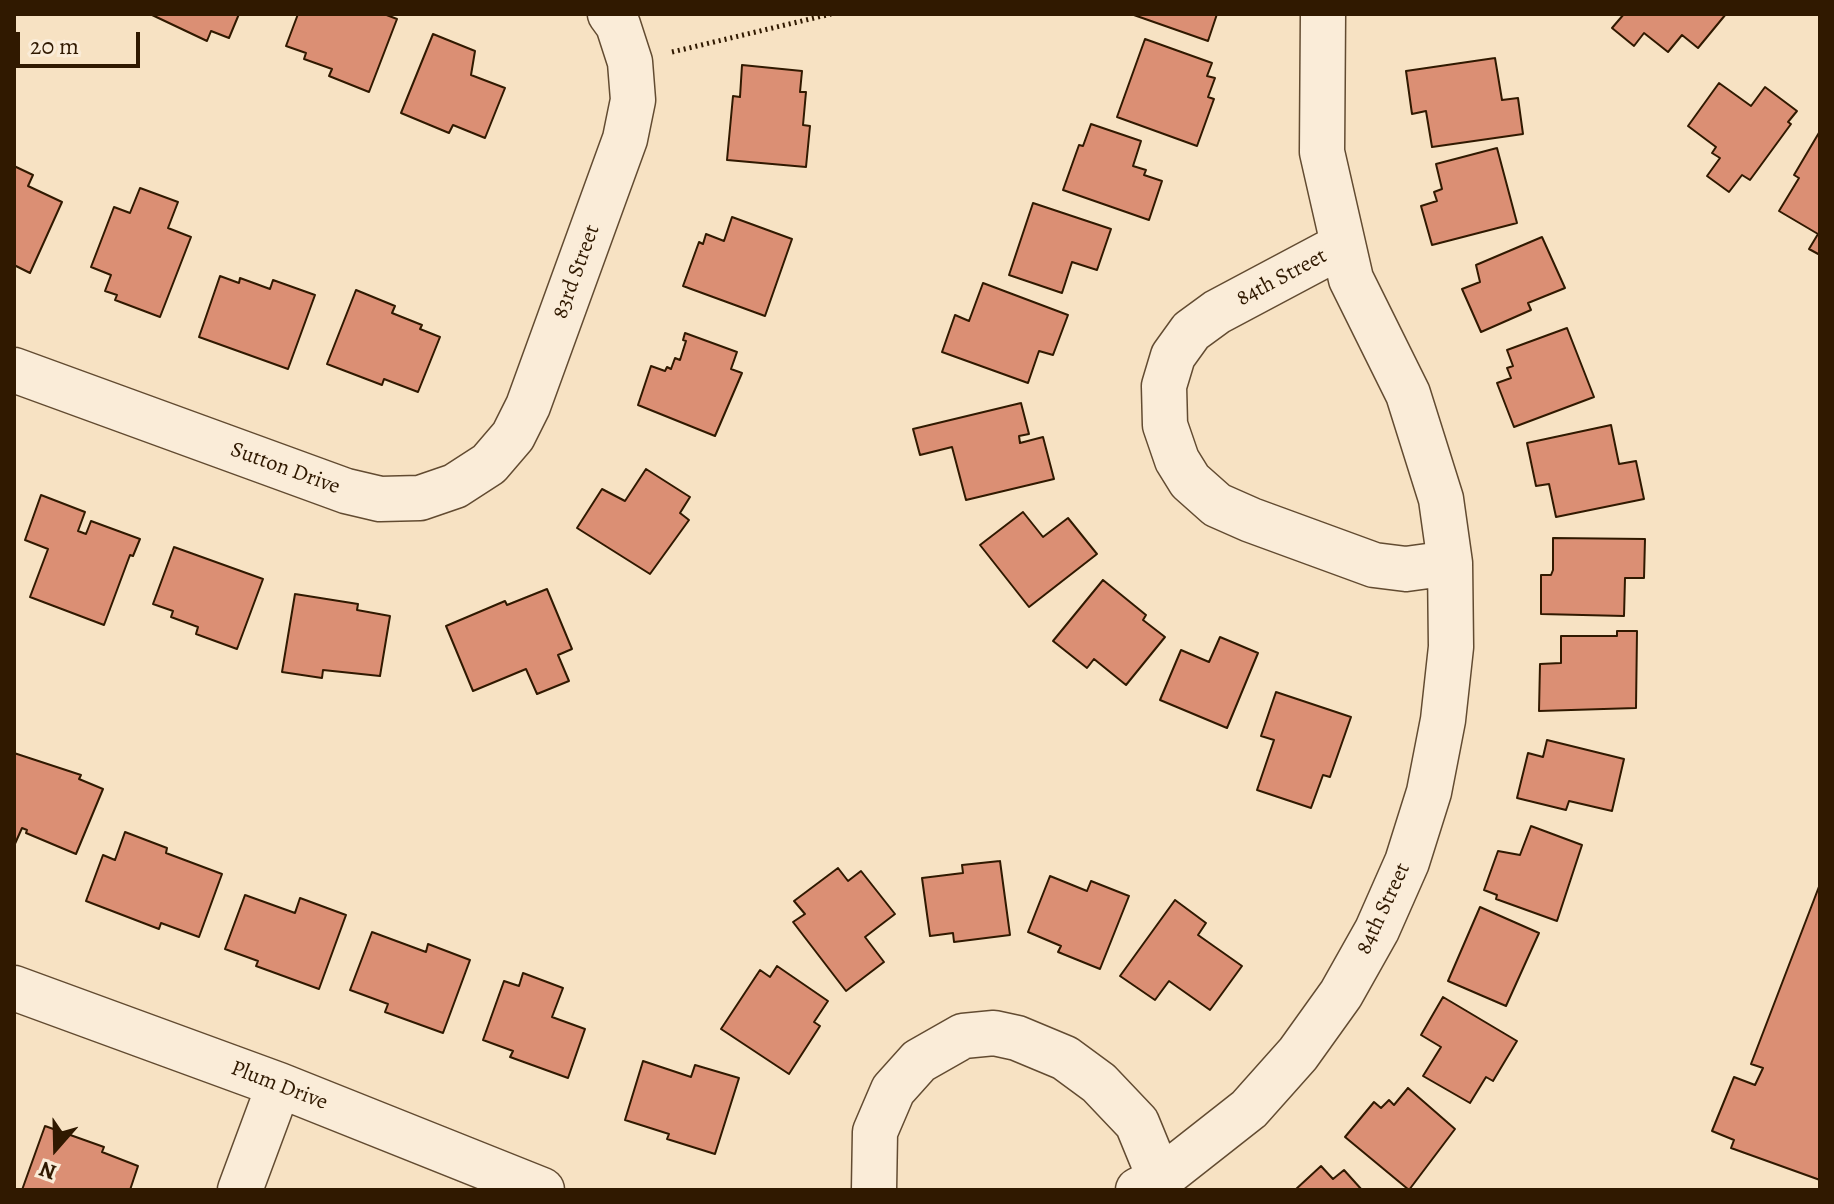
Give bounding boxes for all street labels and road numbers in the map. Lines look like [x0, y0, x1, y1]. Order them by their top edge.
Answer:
street label: 83rd Street [548, 221, 606, 323]
street label: 84th Street [1232, 243, 1332, 313]
street label: Sutton Drive [227, 437, 343, 501]
street label: 84th Street [1351, 859, 1417, 959]
street label: Plum Drive [227, 1055, 331, 1117]

